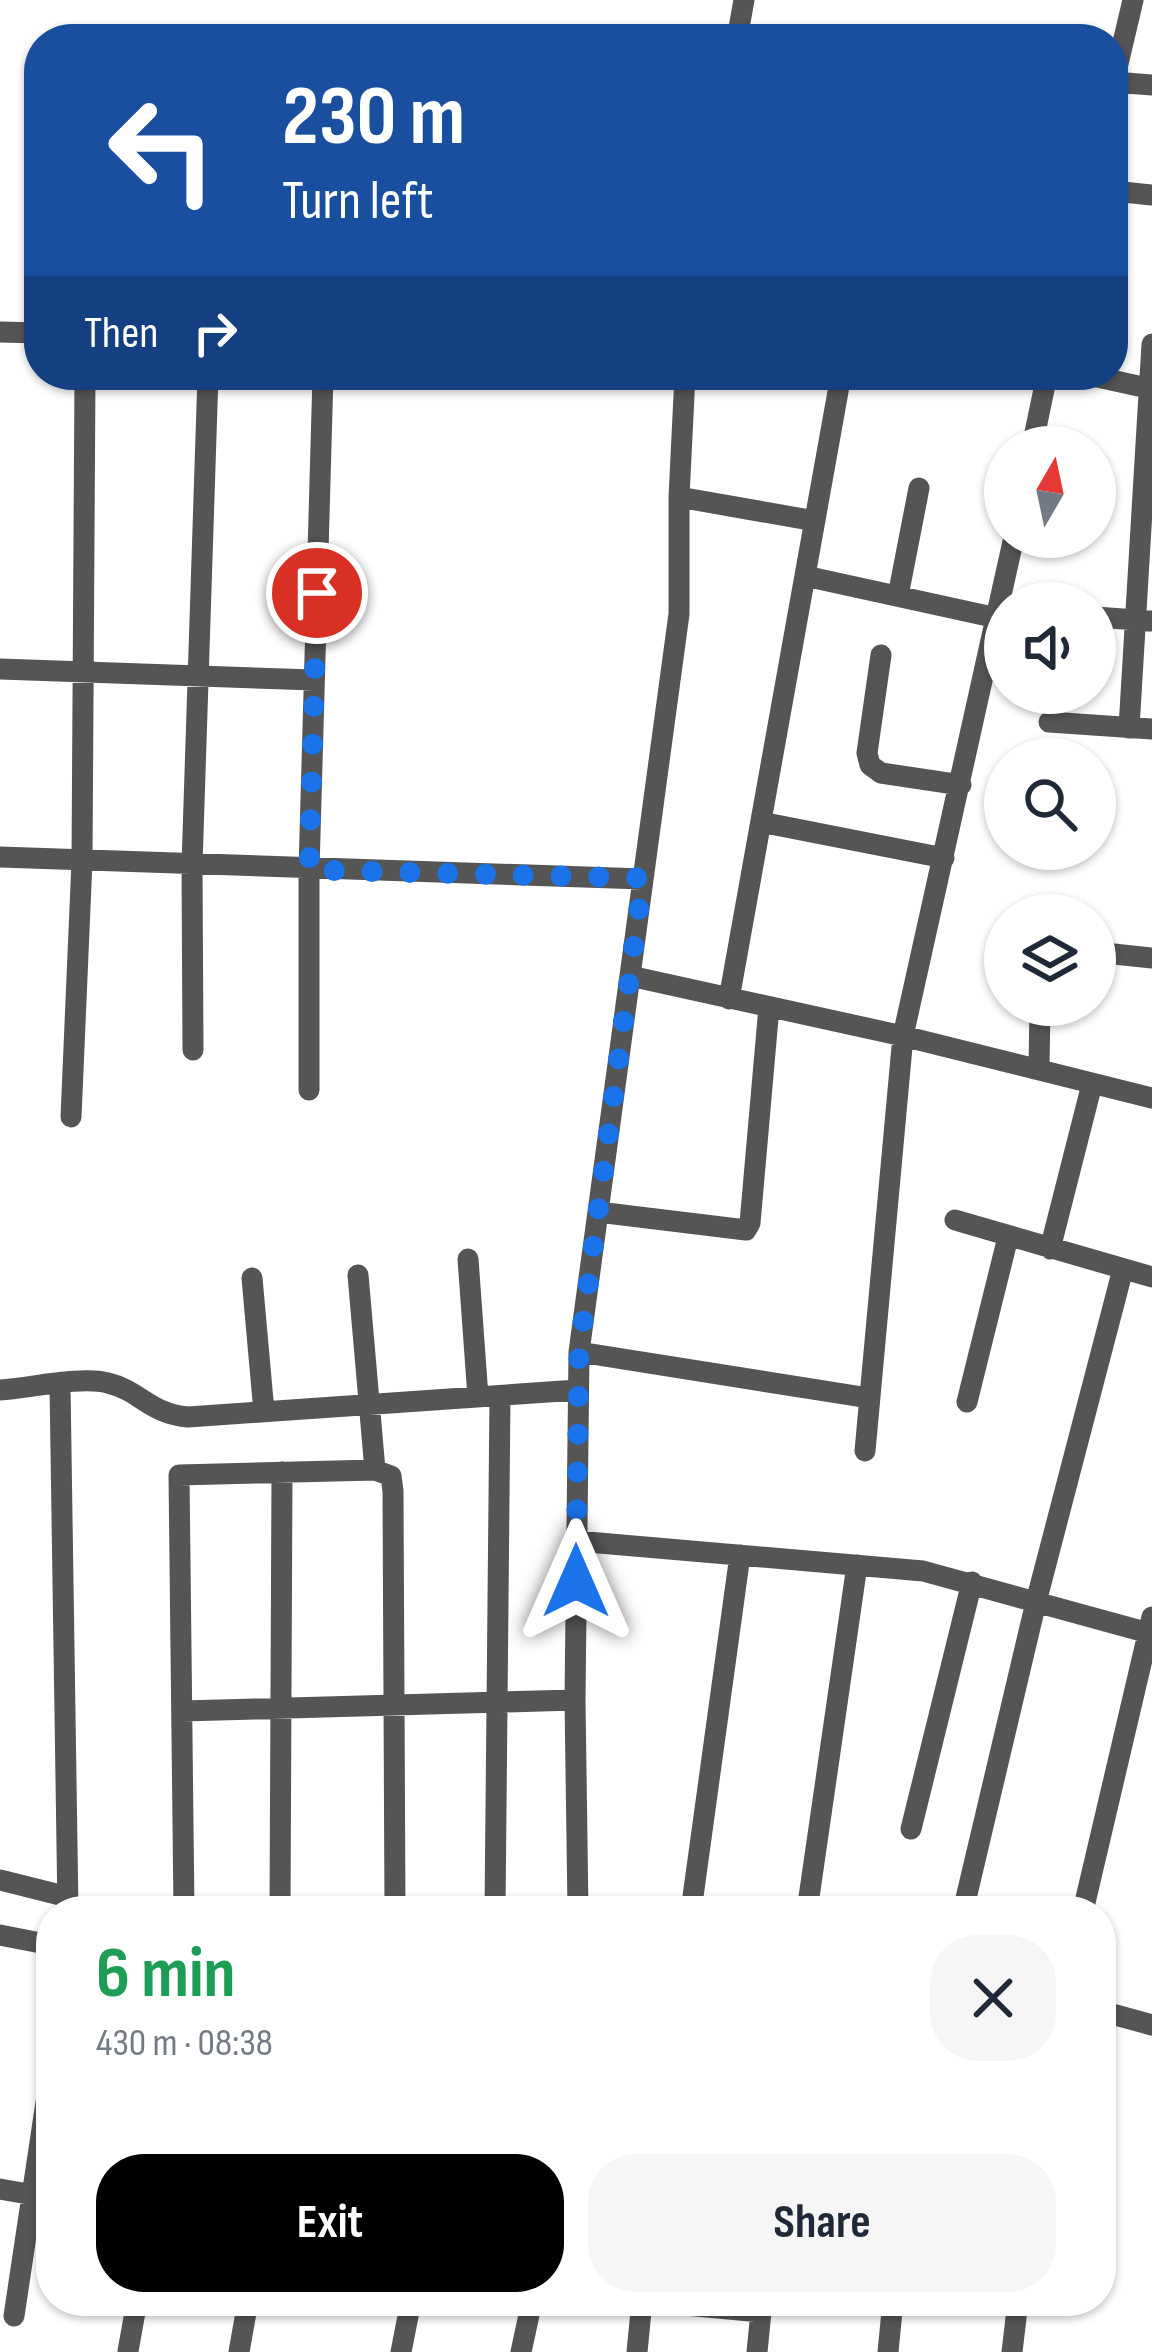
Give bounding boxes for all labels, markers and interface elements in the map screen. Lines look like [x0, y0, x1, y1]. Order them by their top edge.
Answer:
text: 230 m [282, 67, 465, 168]
icon: left [84, 72, 240, 228]
text: Turn left [282, 169, 434, 234]
icon: right [182, 300, 248, 366]
text: Then [84, 306, 158, 361]
north arrow [984, 426, 1116, 558]
map controls [984, 426, 1116, 1026]
pin [266, 542, 368, 644]
icon: arrive [284, 560, 350, 626]
button: sound [984, 582, 1116, 714]
button: search [984, 738, 1116, 870]
button: layers [984, 894, 1116, 1026]
position arrow [513, 1518, 639, 1644]
text: 6 min [96, 1931, 236, 2018]
button: close [930, 1935, 1056, 2061]
text: 430 m · 08:38 [96, 2020, 273, 2067]
button: Exit [96, 2154, 564, 2292]
button: Share [588, 2154, 1056, 2292]

